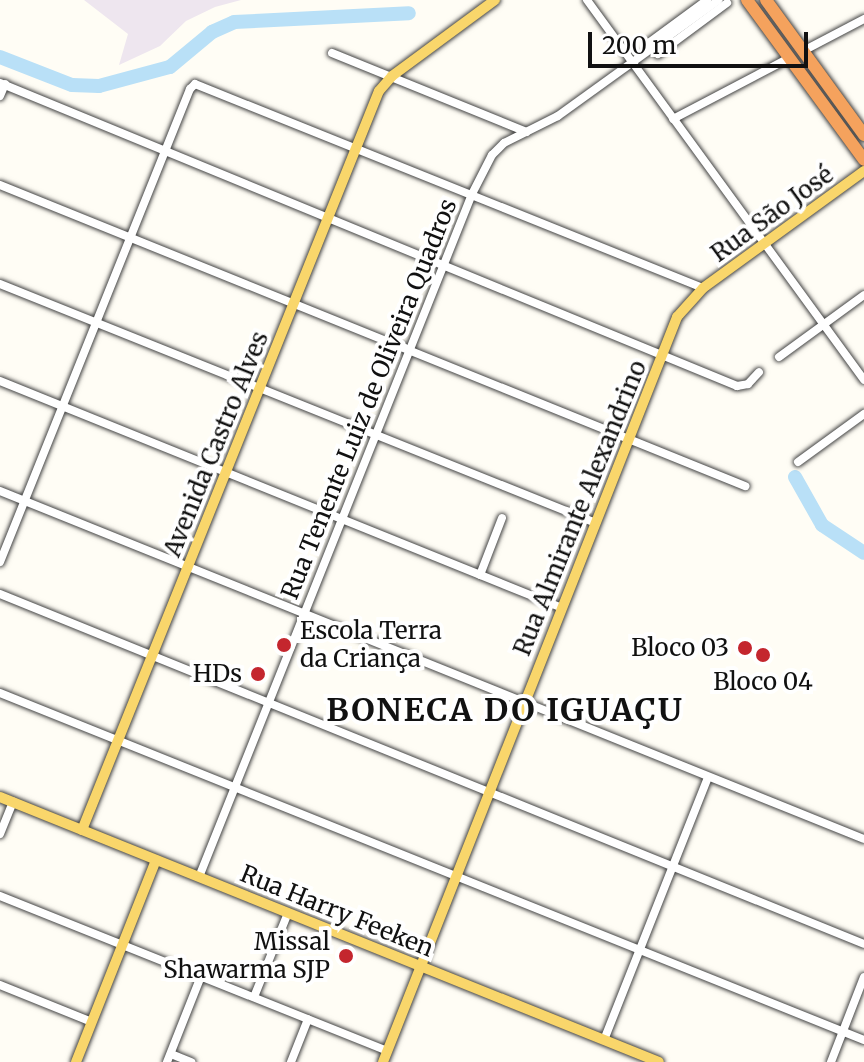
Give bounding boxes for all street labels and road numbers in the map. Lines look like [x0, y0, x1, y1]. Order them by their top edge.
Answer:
street label: Rua São José [705, 160, 839, 268]
street label: Rua Tenente Luiz de Oliveira Quadros [275, 195, 463, 603]
street label: Avenida Castro Alves [158, 327, 274, 561]
street label: Rua Almirante Alexandrino [508, 356, 652, 660]
street label: Rua Harry Feeken [236, 859, 438, 963]

